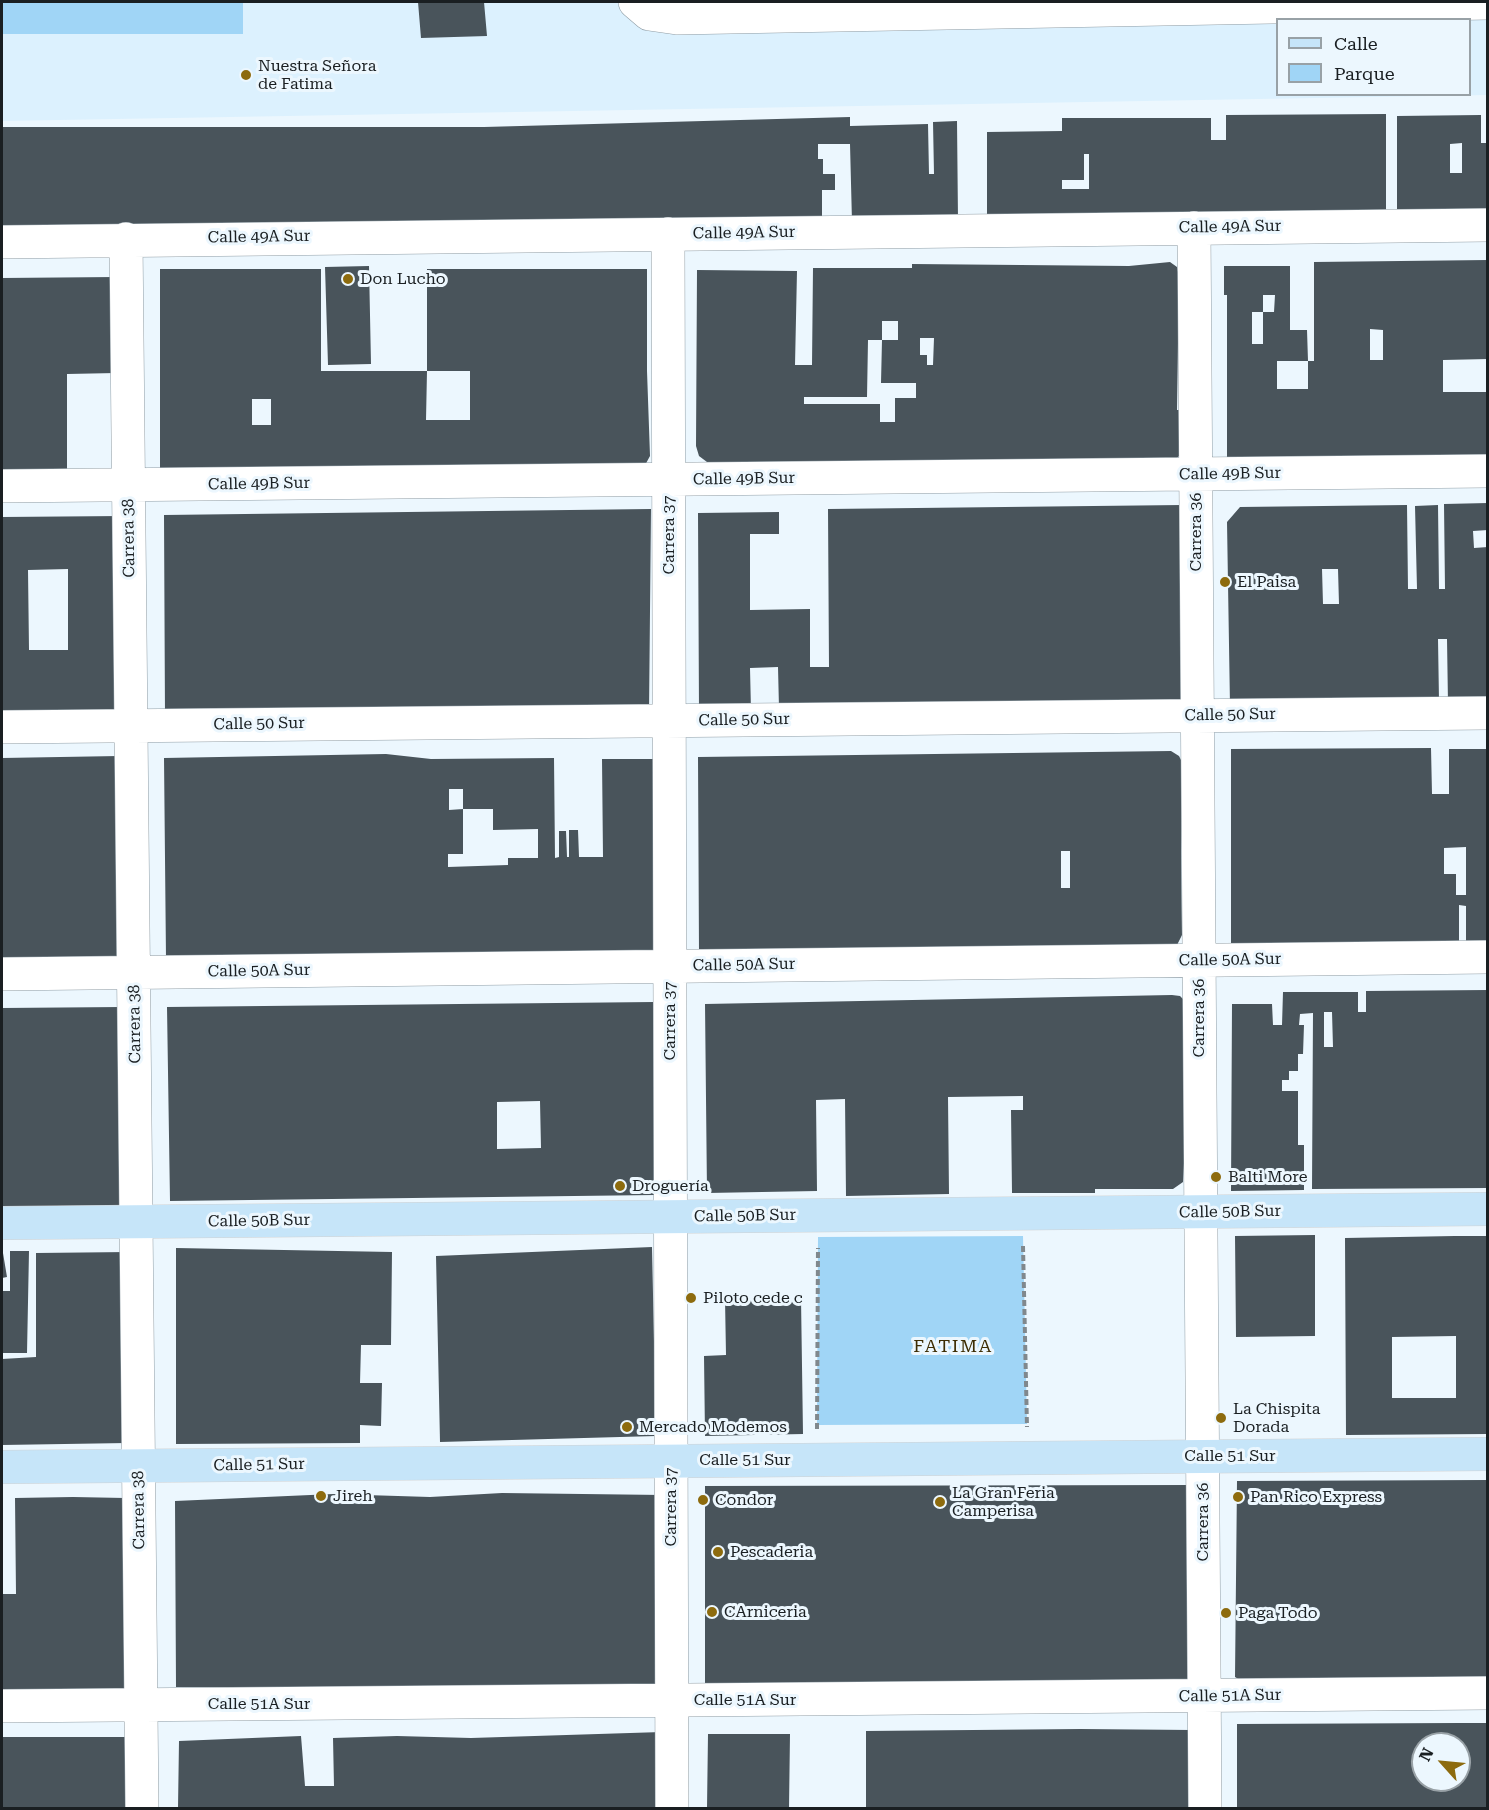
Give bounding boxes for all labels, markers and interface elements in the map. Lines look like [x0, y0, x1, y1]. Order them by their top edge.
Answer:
legend [1276, 18, 1471, 96]
text: Calle [1334, 33, 1378, 54]
place label: Nuestra Señora de Fatima [258, 56, 376, 94]
text: Parque [1334, 63, 1395, 84]
marker: Nuestra Señora de Fatima [239, 68, 253, 82]
street label: Calle 49A Sur [1179, 217, 1281, 237]
street label: Calle 49A Sur [693, 223, 795, 243]
street label: Calle 49A Sur [208, 227, 310, 247]
place label: Don Lucho [360, 269, 446, 289]
marker: Don Lucho [341, 272, 355, 286]
street label: Calle 49B Sur [1179, 464, 1281, 484]
street label: Calle 49B Sur [693, 469, 795, 489]
street label: Calle 49B Sur [208, 474, 310, 494]
street label: Carrera 36 [1186, 493, 1206, 571]
street label: Carrera 37 [659, 496, 679, 574]
street label: Carrera 38 [119, 498, 139, 578]
place label: El Paisa [1237, 572, 1296, 592]
marker: El Paisa [1218, 575, 1232, 589]
street label: Calle 50 Sur [1184, 705, 1276, 725]
street label: Calle 50 Sur [698, 710, 790, 730]
street label: Calle 50 Sur [213, 714, 305, 734]
street label: Calle 50A Sur [1179, 950, 1281, 970]
street label: Calle 50A Sur [693, 955, 795, 975]
street label: Calle 50A Sur [208, 961, 310, 981]
street label: Carrera 36 [1189, 979, 1209, 1057]
street label: Carrera 37 [660, 982, 680, 1060]
street label: Carrera 38 [125, 984, 145, 1064]
place label: Balti More [1228, 1167, 1307, 1187]
marker: Balti More [1209, 1170, 1223, 1184]
place label: Droguería [632, 1176, 709, 1196]
marker: Droguería [613, 1179, 627, 1193]
street label: Calle 50B Sur [1179, 1202, 1281, 1222]
street label: Calle 50B Sur [694, 1206, 796, 1226]
street label: Calle 50B Sur [208, 1211, 310, 1231]
place label: Piloto cede c [703, 1288, 803, 1308]
marker: Piloto cede c [684, 1291, 698, 1305]
district label: FATIMA [913, 1336, 993, 1358]
place label: La Chispita Dorada [1233, 1399, 1320, 1437]
marker: La Chispita Dorada [1214, 1411, 1228, 1425]
place label: Mercado Modemos [639, 1417, 787, 1437]
marker: Mercado Modemos [620, 1420, 634, 1434]
street label: Calle 51 Sur [1184, 1446, 1276, 1466]
street label: Calle 51 Sur [699, 1450, 791, 1470]
street label: Calle 51 Sur [213, 1455, 305, 1475]
street label: Carrera 37 [661, 1468, 681, 1546]
street label: Carrera 38 [129, 1470, 149, 1550]
place label: La Gran Feria Camperisa [952, 1483, 1055, 1521]
street label: Carrera 36 [1193, 1483, 1213, 1561]
place label: Jireh [333, 1486, 373, 1506]
place label: Pan Rico Express [1250, 1487, 1382, 1507]
marker: Jireh [314, 1489, 328, 1503]
place label: Condor [715, 1490, 773, 1510]
marker: Pan Rico Express [1231, 1490, 1245, 1504]
marker: Condor [696, 1493, 710, 1507]
marker: La Gran Feria Camperisa [933, 1495, 947, 1509]
place label: Pescaderia [730, 1542, 813, 1562]
marker: Pescaderia [711, 1545, 725, 1559]
place label: CArniceria [724, 1602, 807, 1622]
place label: Paga Todo [1238, 1603, 1318, 1623]
marker: CArniceria [705, 1605, 719, 1619]
marker: Paga Todo [1219, 1606, 1233, 1620]
street label: Calle 51A Sur [1179, 1686, 1281, 1706]
street label: Calle 51A Sur [694, 1690, 796, 1710]
street label: Calle 51A Sur [208, 1694, 310, 1714]
north arrow [1411, 1732, 1471, 1792]
text: N [1415, 1745, 1438, 1764]

